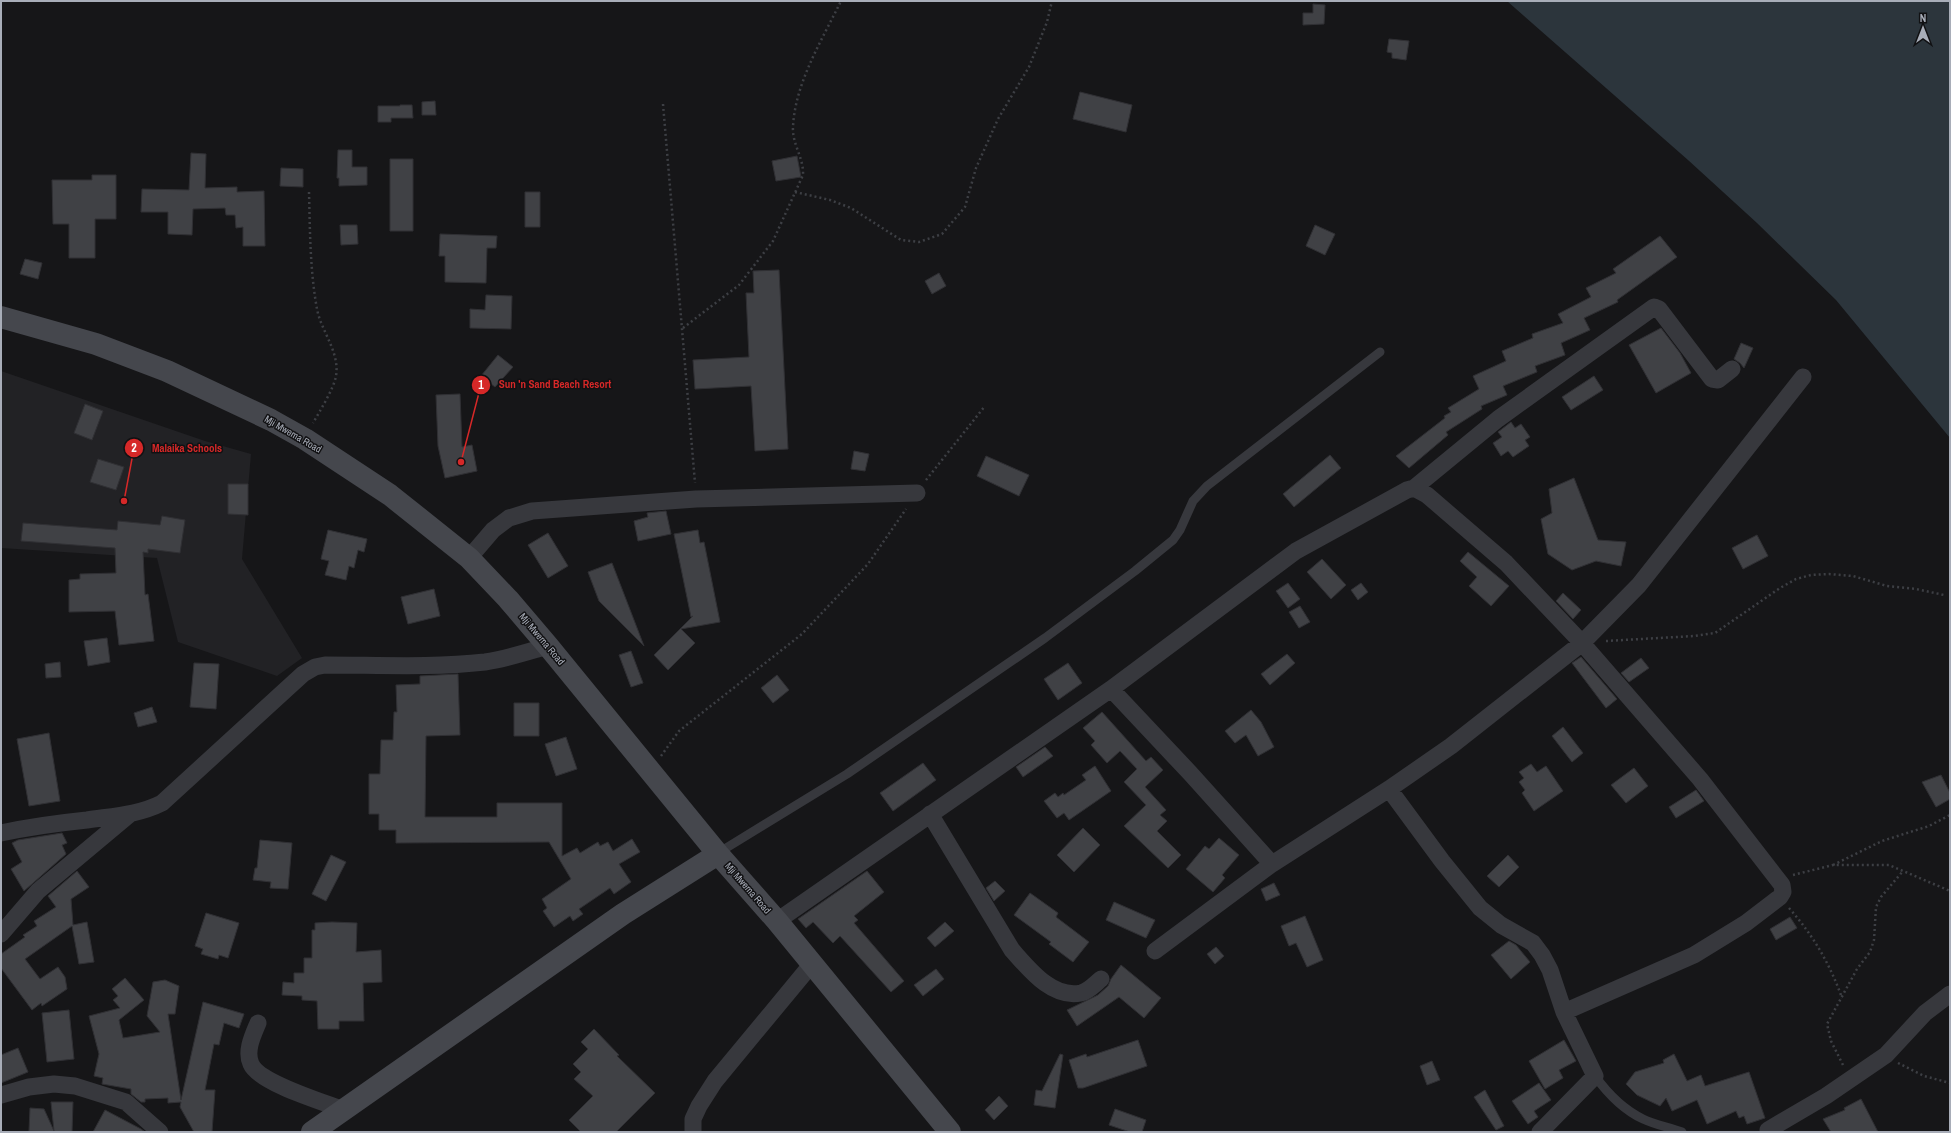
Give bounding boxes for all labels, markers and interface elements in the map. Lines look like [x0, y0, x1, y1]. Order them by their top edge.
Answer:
north arrow [1903, 8, 1943, 48]
text: N [1920, 11, 1926, 25]
callout: Sun 'n Sand Beach Resort [471, 373, 620, 396]
text: 1 [478, 377, 484, 393]
text: Sun 'n Sand Beach Resort [499, 377, 611, 391]
street label: Mji Mwema Road [262, 412, 324, 456]
callout: Malaika Schools [124, 437, 231, 460]
text: 2 [131, 440, 137, 456]
text: Malaika Schools [152, 441, 222, 455]
street label: Mji Mwema Road [517, 610, 567, 668]
street label: Mji Mwema Road [722, 860, 774, 916]

